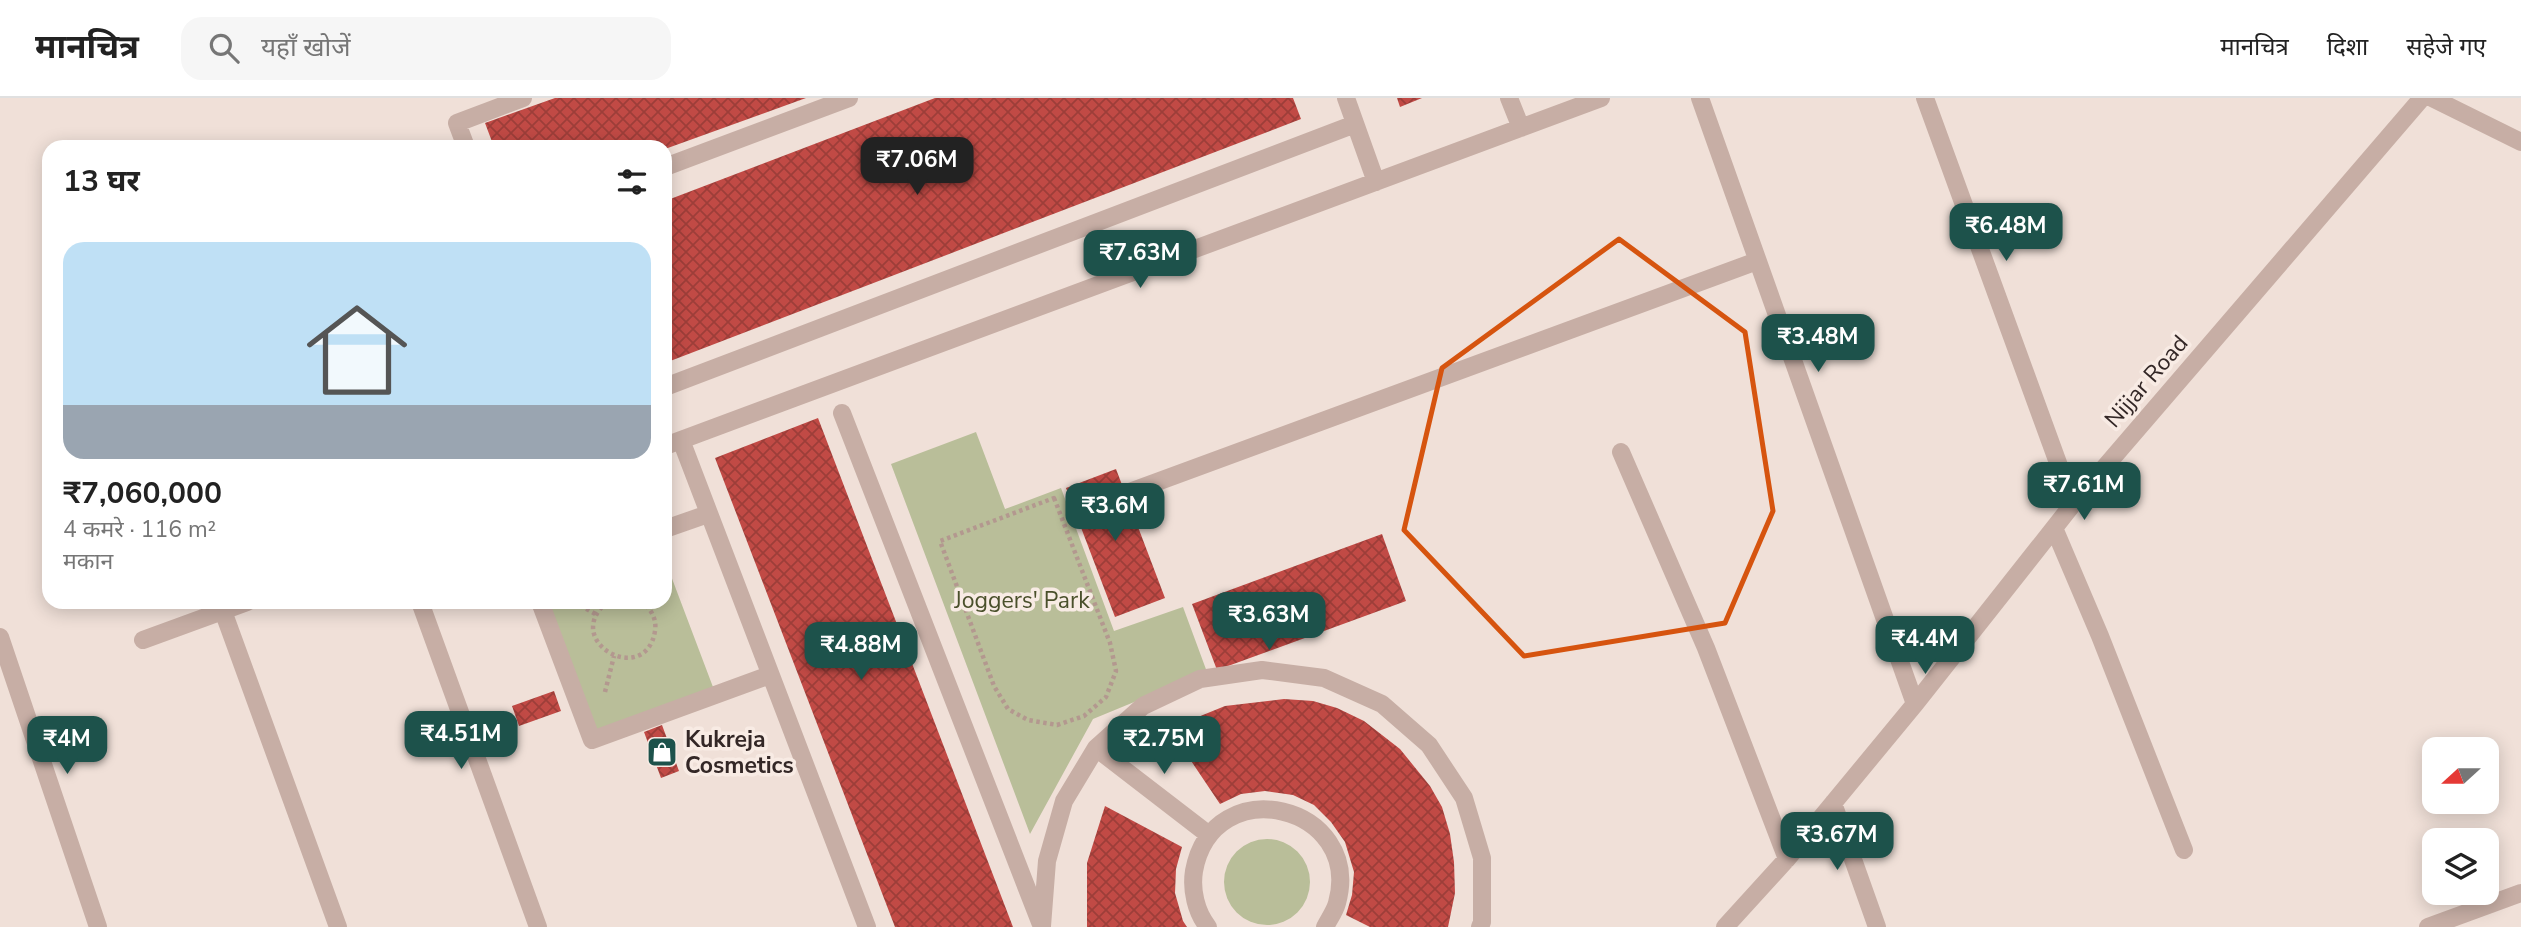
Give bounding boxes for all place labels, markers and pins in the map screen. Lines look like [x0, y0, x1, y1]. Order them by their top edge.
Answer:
pin: ₹7.06M [860, 138, 974, 197]
pin: ₹6.48M [1949, 204, 2063, 263]
pin: ₹7.63M [1083, 230, 1197, 290]
pin: ₹3.48M [1761, 314, 1875, 374]
pin: ₹7.61M [2027, 462, 2141, 522]
pin: ₹3.6M [1066, 484, 1164, 543]
pin: ₹3.63M [1212, 592, 1326, 652]
pin: ₹4.4M [1876, 616, 1974, 676]
pin: ₹4.88M [804, 622, 918, 682]
pin: ₹4.51M [404, 712, 518, 771]
pin: ₹4M [33, 716, 101, 776]
pin: ₹2.75M [1107, 716, 1221, 776]
place label: Kukreja Cosmetics [685, 724, 794, 781]
shop icon: Kukreja Cosmetics [645, 735, 679, 769]
pin: ₹3.67M [1780, 812, 1894, 872]

